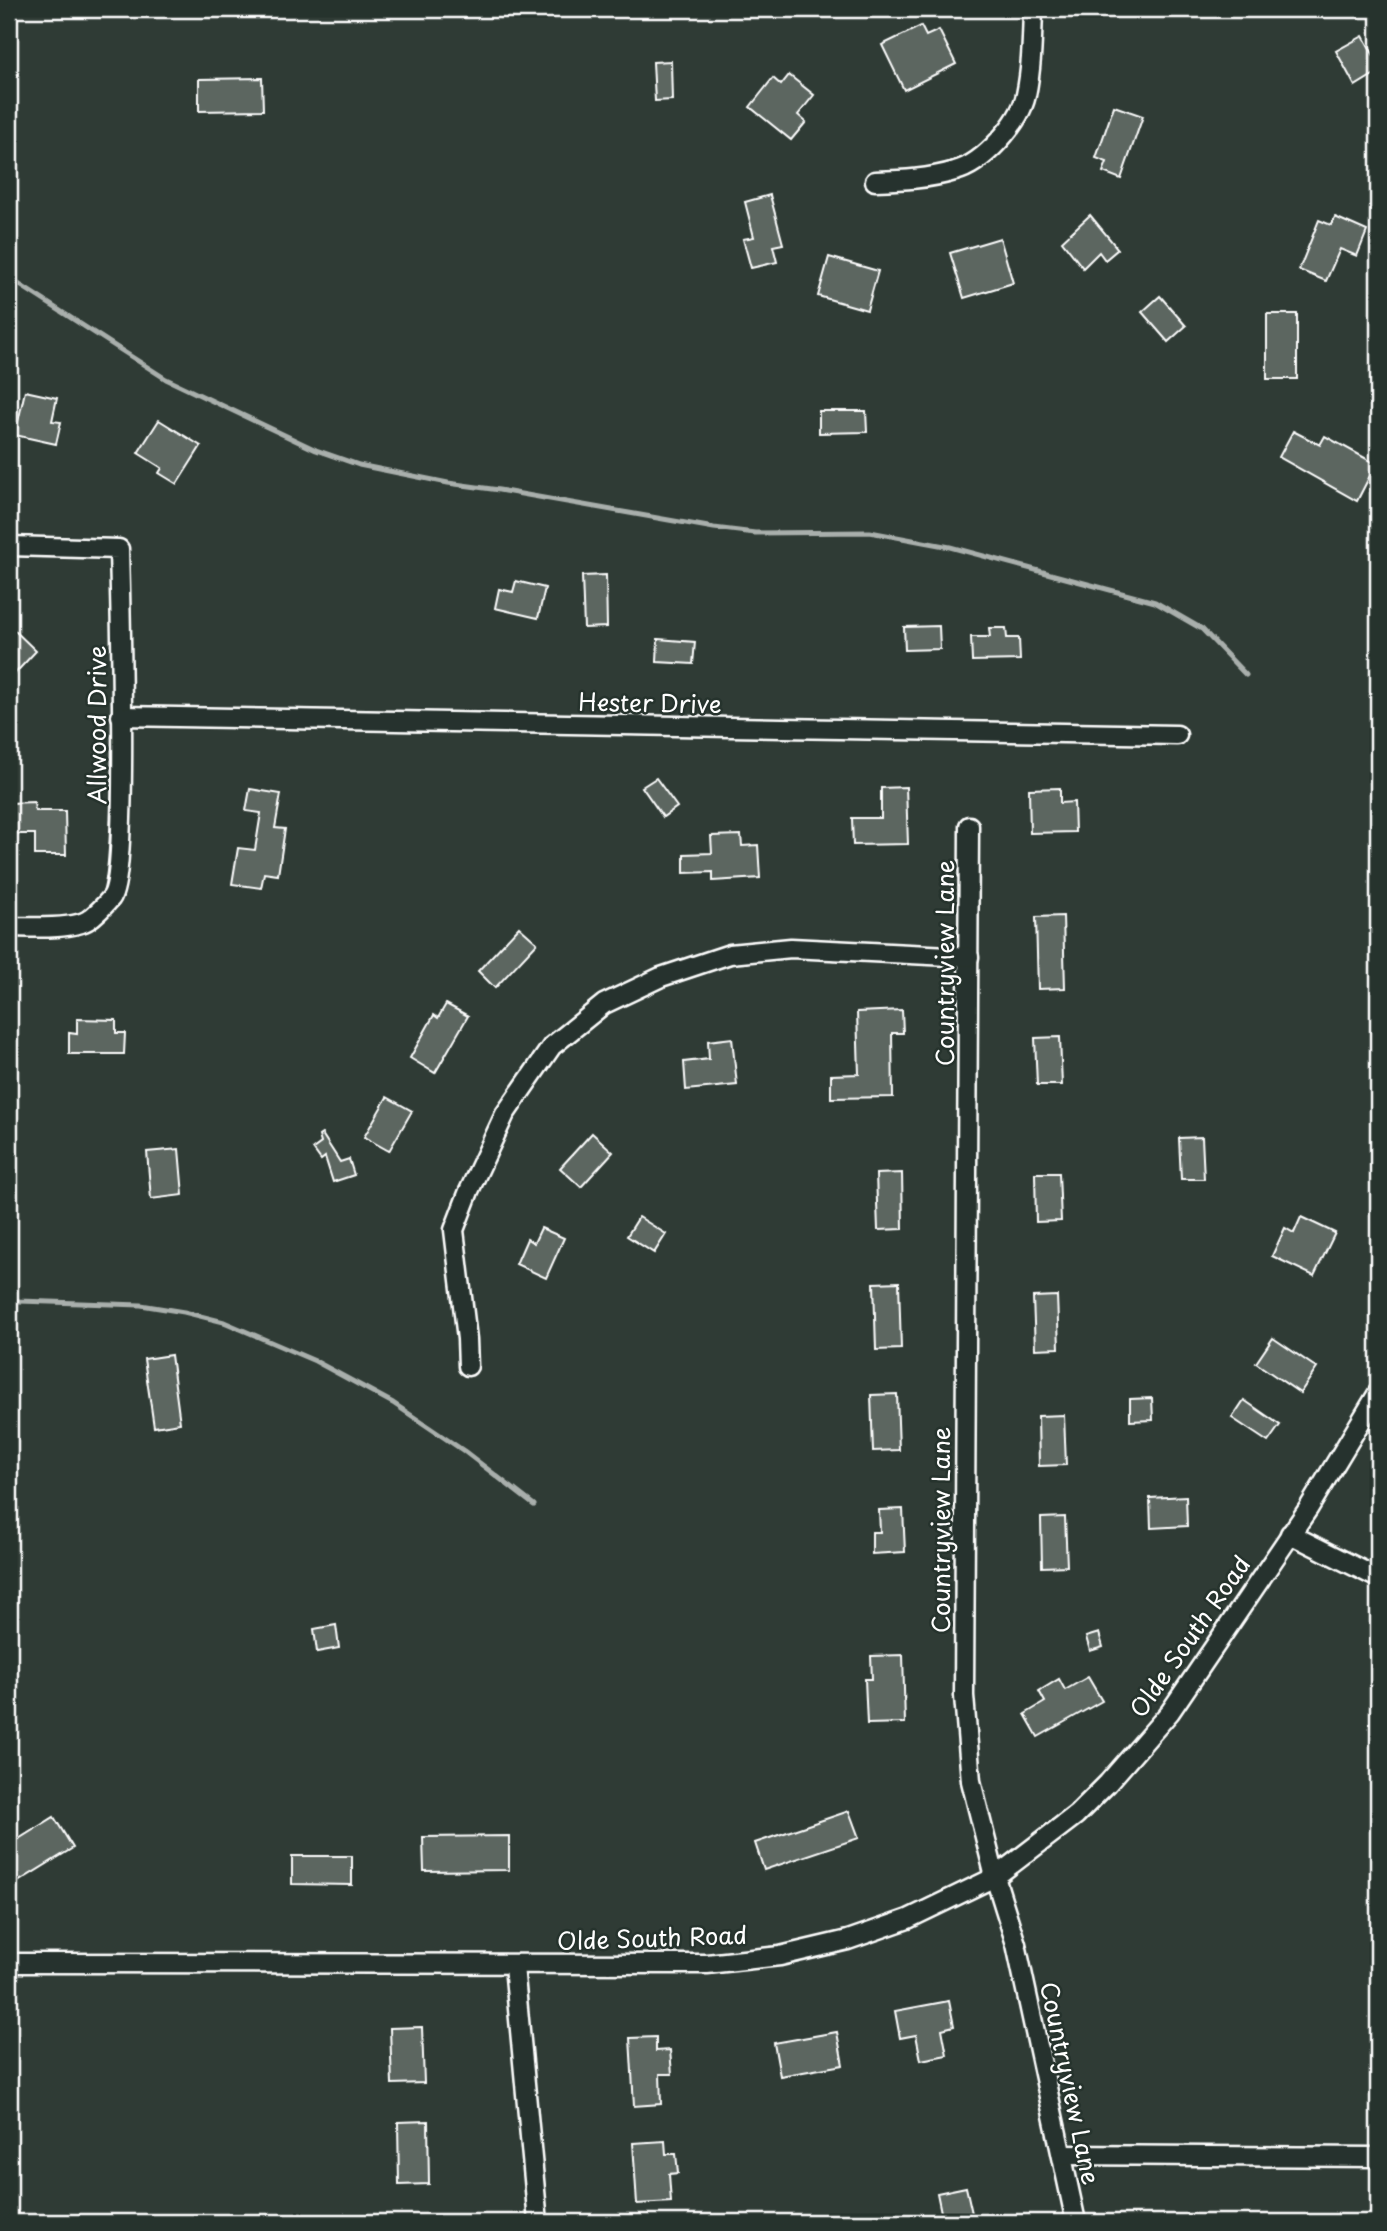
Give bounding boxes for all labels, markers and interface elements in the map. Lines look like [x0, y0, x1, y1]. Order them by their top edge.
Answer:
street label: Allwood Drive [78, 645, 114, 805]
street label: Hester Drive [578, 683, 722, 721]
street label: Countryview Lane [926, 860, 962, 1066]
street label: Countryview Lane [922, 1427, 958, 1633]
street label: Olde South Road [1120, 1548, 1258, 1724]
street label: Olde South Road [556, 1916, 748, 1958]
street label: Countryview Lane [1032, 1978, 1110, 2188]

